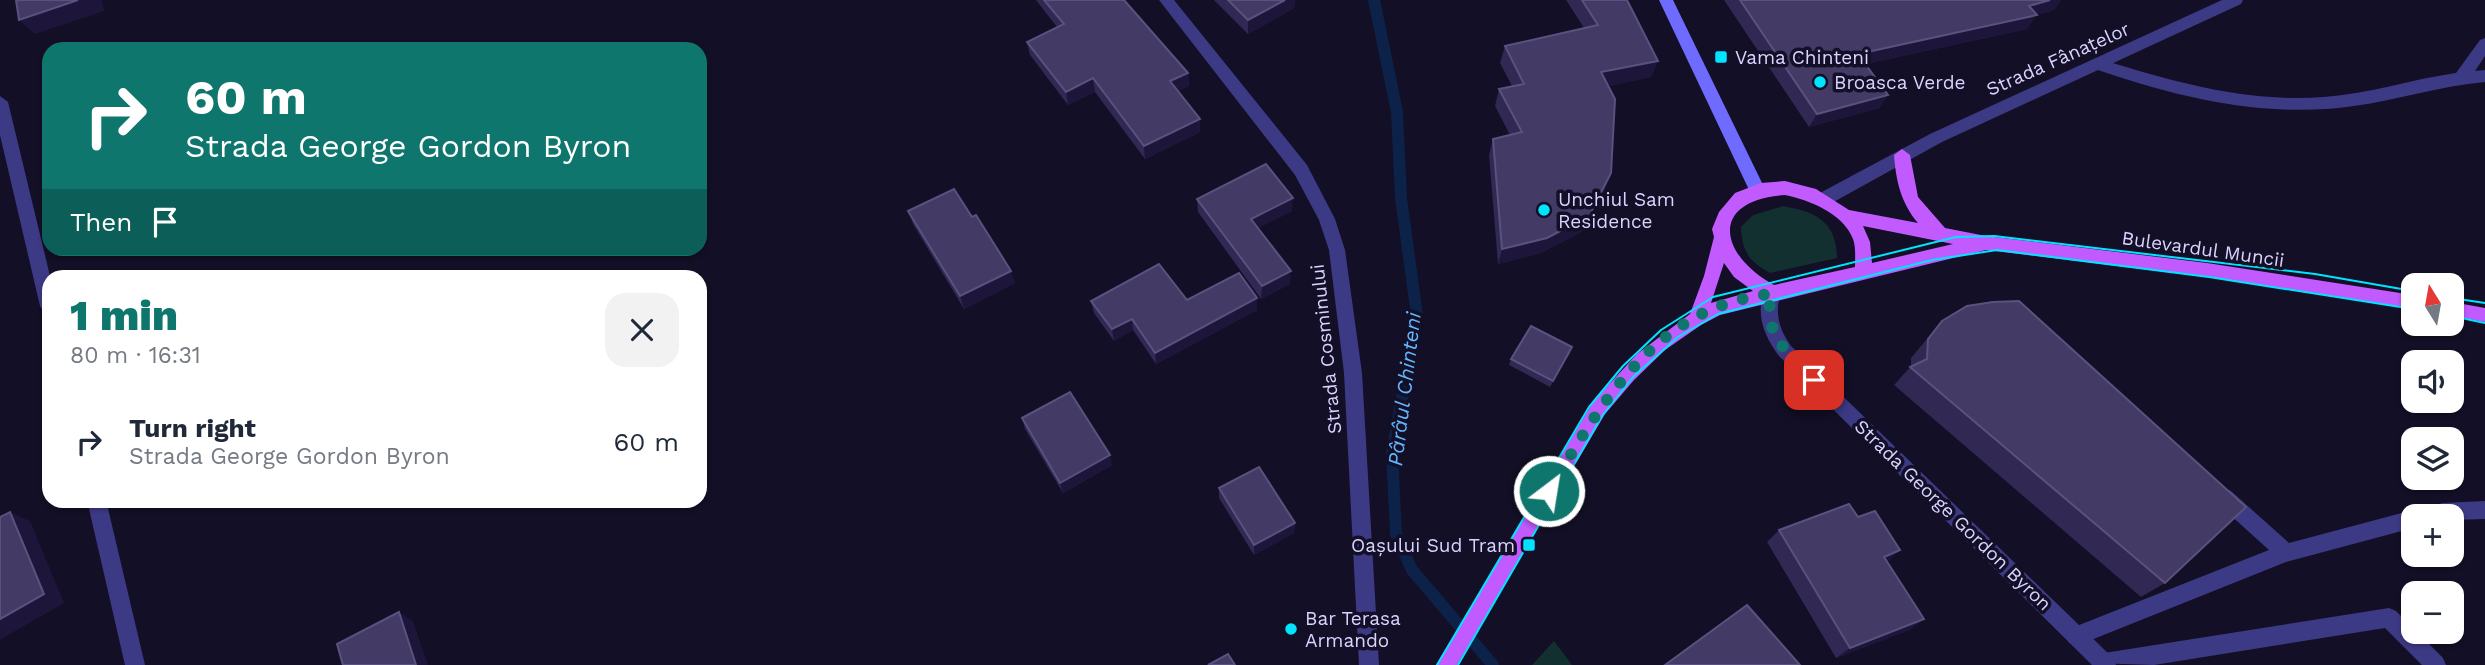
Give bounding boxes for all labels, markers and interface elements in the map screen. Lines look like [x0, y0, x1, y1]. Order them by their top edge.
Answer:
street label: Strada Fânațelor [1983, 17, 2133, 101]
place label: Vama Chinteni [1735, 46, 1869, 69]
marker: Vama Chinteni [1713, 49, 1729, 65]
text: 60 m [185, 68, 307, 126]
icon: right [70, 70, 161, 161]
place label: Broasca Verde [1834, 71, 1966, 94]
marker: Broasca Verde [1812, 74, 1828, 90]
text: Strada George Gordon Byron [185, 127, 631, 165]
place label: Unchiul Sam Residence [1558, 188, 1675, 233]
marker: Unchiul Sam Residence [1536, 202, 1552, 218]
icon: arrive [146, 203, 184, 241]
text: Then [70, 207, 132, 237]
street label: Bulevardul Muncii [2120, 226, 2286, 272]
street label: Strada Cosminului [1306, 263, 1346, 435]
north arrow [2401, 273, 2464, 336]
map controls [2401, 273, 2464, 644]
text: 1 min [70, 291, 178, 340]
button: close [605, 293, 679, 367]
water label: Pârâul Chinteni [1382, 310, 1426, 467]
text: 80 m · 16:31 [70, 342, 201, 369]
pin [1784, 350, 1844, 410]
button: sound [2401, 350, 2464, 413]
icon: arrive [1795, 361, 1833, 399]
text: Turn right [129, 413, 256, 443]
street label: Strada George Gordon Byron [1850, 415, 2056, 615]
icon: right [70, 423, 108, 461]
text: 60 m [613, 427, 679, 457]
button: layers [2401, 427, 2464, 490]
text: Strada George Gordon Byron [129, 443, 450, 470]
position arrow [1512, 454, 1586, 528]
button: + [2401, 504, 2464, 567]
place label: Oașului Sud Tram [1351, 534, 1515, 557]
marker: Oașului Sud Tram [1521, 537, 1537, 553]
button: − [2401, 581, 2464, 644]
place label: Bar Terasa Armando [1305, 607, 1401, 652]
marker: Bar Terasa Armando [1283, 621, 1299, 637]

